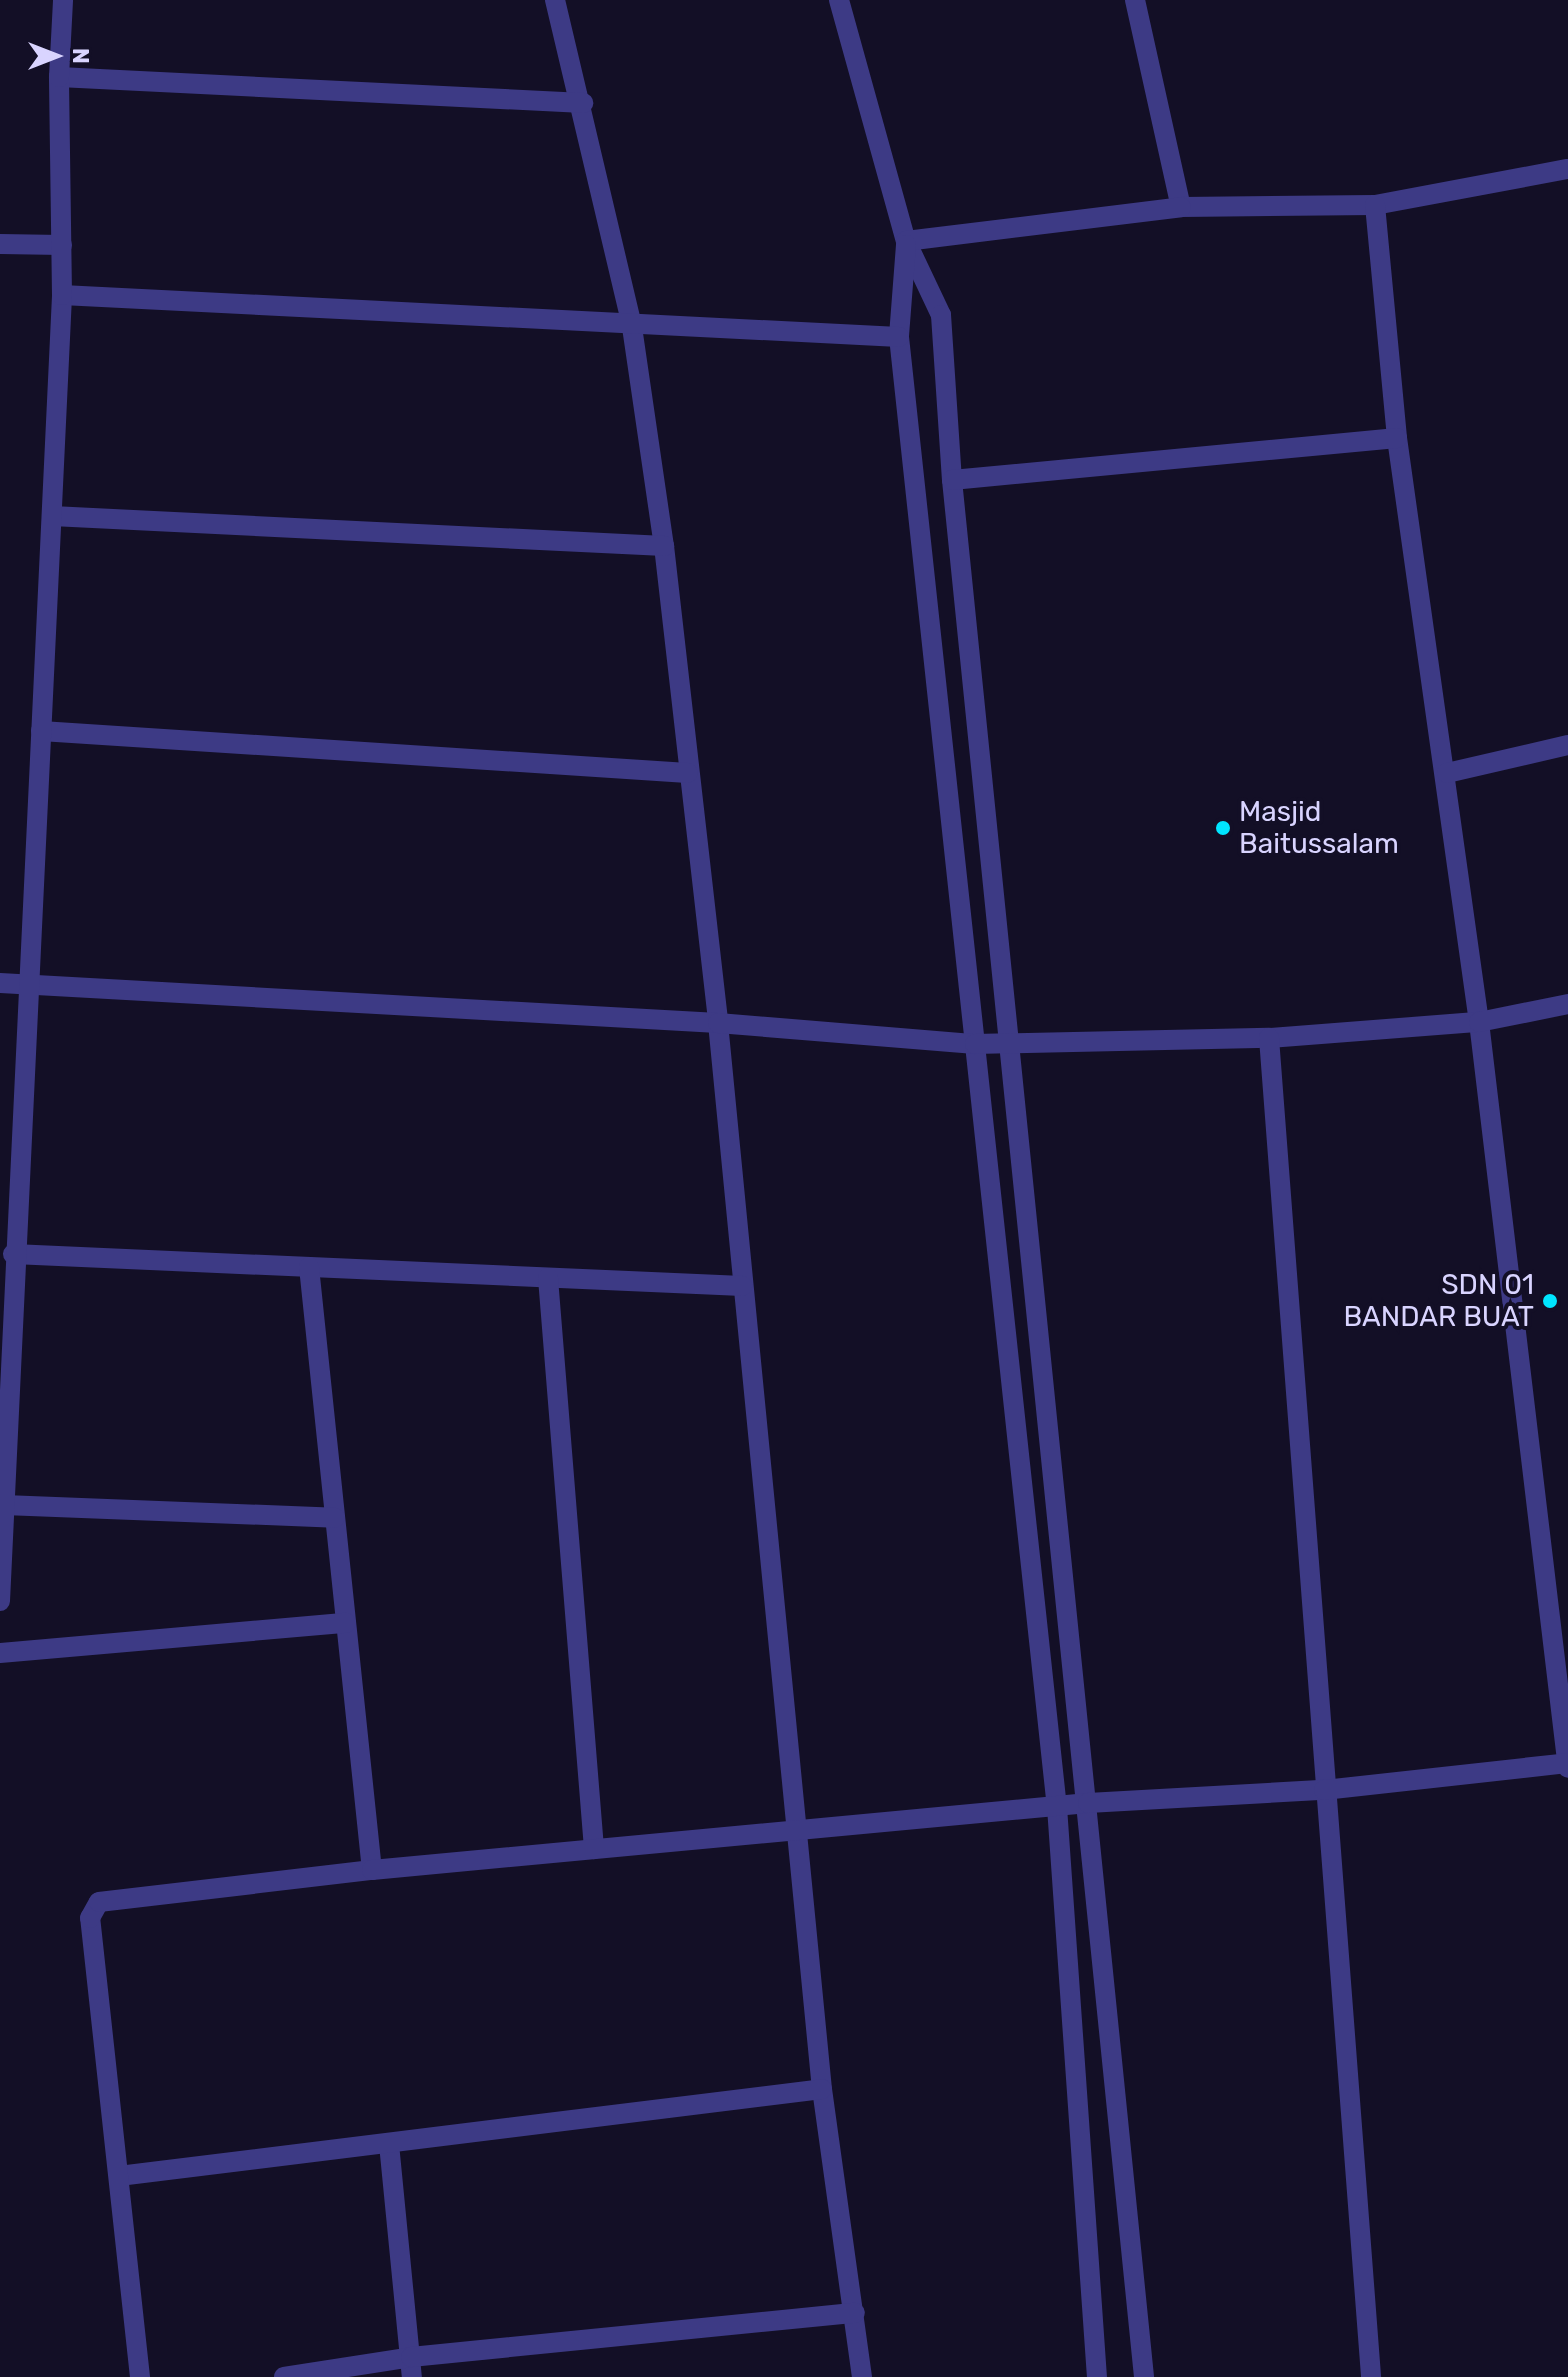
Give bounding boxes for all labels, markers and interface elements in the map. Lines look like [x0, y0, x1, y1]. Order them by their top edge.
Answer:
north arrow [16, 16, 96, 96]
text: N [67, 48, 94, 64]
place label: Masjid Baitussalam [1239, 795, 1399, 861]
marker: Masjid Baitussalam [1214, 819, 1232, 837]
place label: SDN 01 BANDAR BUAT [1344, 1268, 1534, 1334]
marker: SDN 01 BANDAR BUAT [1541, 1292, 1559, 1310]

